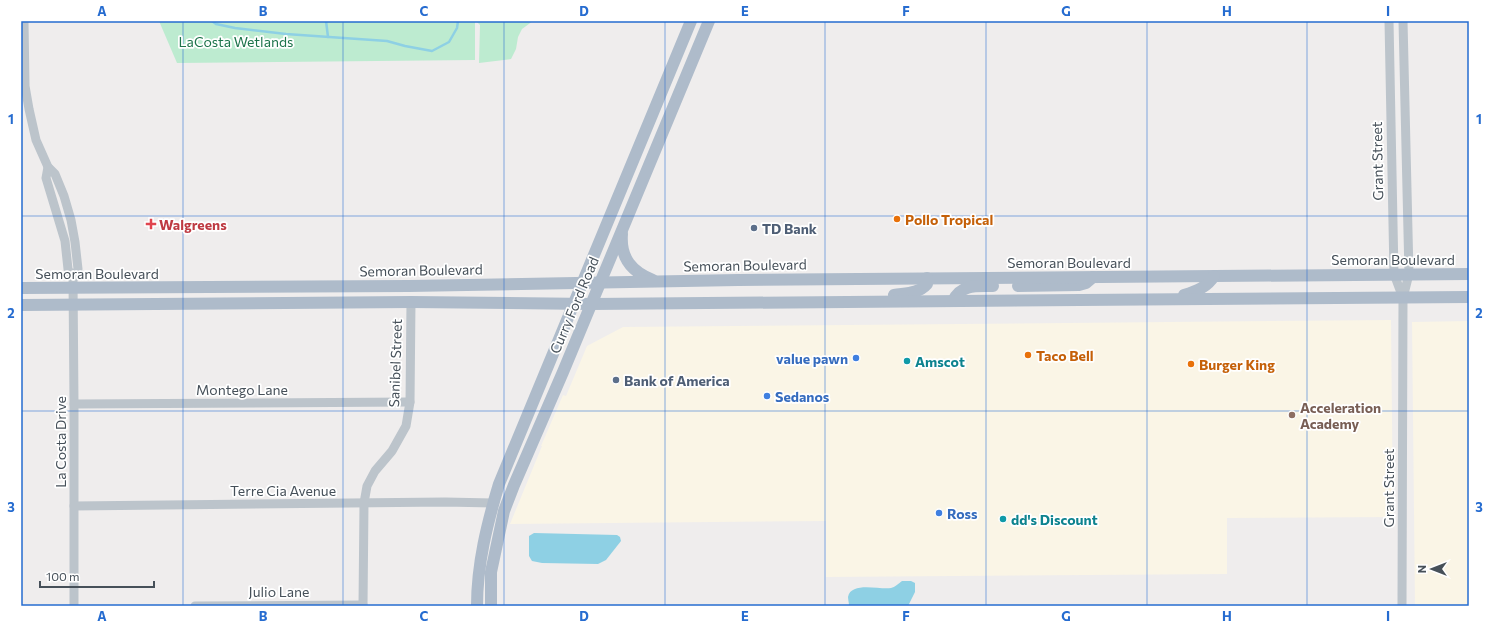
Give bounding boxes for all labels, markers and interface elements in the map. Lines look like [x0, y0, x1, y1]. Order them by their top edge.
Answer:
text: A [97, 3, 107, 19]
text: B [259, 3, 268, 19]
text: C [420, 3, 429, 19]
text: D [579, 3, 589, 19]
text: E [741, 3, 749, 19]
text: F [902, 3, 910, 19]
text: G [1061, 3, 1071, 19]
text: H [1222, 3, 1232, 19]
text: I [1386, 3, 1390, 19]
park label: LaCosta Wetlands [179, 33, 293, 50]
text: 1 [8, 111, 14, 127]
text: 1 [1476, 111, 1482, 127]
street label: Grant Street [1368, 121, 1386, 201]
place label: Pollo Tropical [905, 211, 993, 228]
marker: Pollo Tropical [892, 214, 902, 224]
place label: Walgreens [159, 216, 227, 233]
marker: Walgreens [146, 219, 156, 229]
place label: TD Bank [762, 220, 817, 237]
marker: TD Bank [749, 223, 759, 233]
street label: Semoran Boulevard [1331, 251, 1455, 268]
street label: Curry Ford Road [546, 254, 602, 356]
street label: Semoran Boulevard [1007, 254, 1131, 271]
street label: Semoran Boulevard [683, 255, 807, 275]
street label: Semoran Boulevard [359, 260, 483, 280]
street label: Semoran Boulevard [35, 265, 159, 282]
text: 2 [7, 305, 15, 321]
text: 2 [1475, 305, 1483, 321]
street label: Sanibel Street [385, 318, 405, 408]
place label: Taco Bell [1036, 347, 1094, 364]
place label: value pawn [776, 350, 848, 367]
marker: Taco Bell [1023, 350, 1033, 360]
marker: value pawn [851, 353, 861, 363]
place label: Amscot [915, 353, 965, 370]
marker: Amscot [902, 356, 912, 366]
place label: Burger King [1199, 356, 1275, 373]
marker: Burger King [1186, 359, 1196, 369]
place label: Bank of America [624, 372, 730, 389]
marker: Bank of America [611, 375, 621, 385]
street label: Montego Lane [196, 381, 288, 398]
place label: Sedanos [775, 388, 830, 405]
marker: Sedanos [762, 391, 772, 401]
street label: La Costa Drive [52, 396, 69, 488]
place label: Acceleration Academy [1300, 399, 1381, 432]
marker: Acceleration Academy [1287, 410, 1297, 420]
street label: Grant Street [1380, 448, 1397, 528]
street label: Terre Cia Avenue [230, 482, 336, 499]
text: 3 [7, 499, 15, 515]
text: 3 [1475, 499, 1483, 515]
place label: Ross [947, 505, 978, 522]
marker: Ross [934, 508, 944, 518]
place label: dd's Discount [1011, 511, 1098, 528]
marker: dd's Discount [998, 514, 1008, 524]
north arrow [1412, 549, 1452, 589]
scale bar [40, 563, 154, 589]
text: N [1415, 565, 1428, 573]
text: 100 m [46, 569, 80, 583]
street label: Julio Lane [249, 583, 309, 600]
text: A [97, 608, 107, 624]
text: B [259, 608, 268, 624]
text: C [420, 608, 429, 624]
text: D [579, 608, 589, 624]
text: E [741, 608, 749, 624]
text: F [902, 608, 910, 624]
text: G [1061, 608, 1071, 624]
text: H [1222, 608, 1232, 624]
text: I [1386, 608, 1390, 624]

